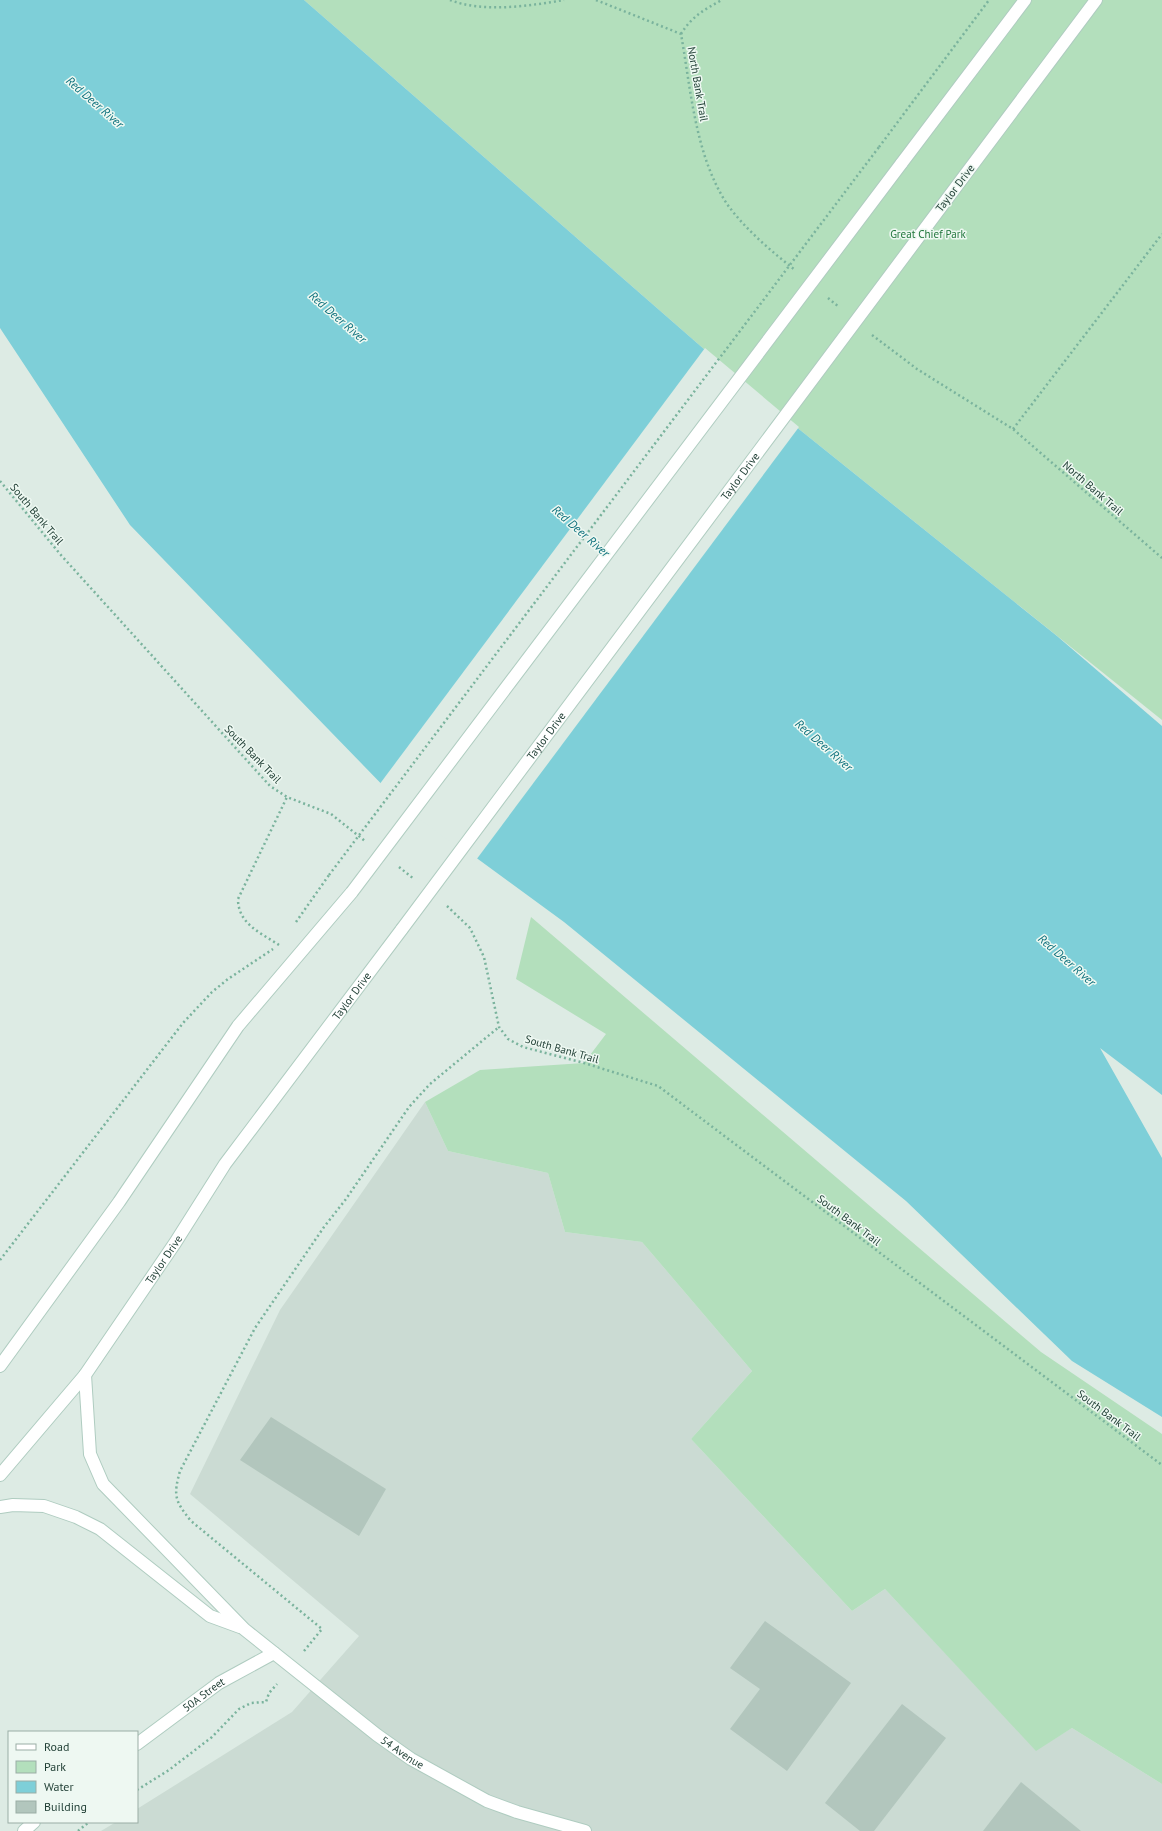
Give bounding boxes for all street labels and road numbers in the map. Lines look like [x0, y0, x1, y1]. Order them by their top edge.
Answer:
street label: North Bank Trail [685, 45, 712, 123]
street label: Taylor Drive [933, 161, 978, 215]
street label: Taylor Drive [718, 449, 763, 503]
street label: North Bank Trail [1060, 458, 1127, 519]
street label: South Bank Trail [7, 480, 67, 548]
street label: Taylor Drive [524, 709, 569, 763]
street label: South Bank Trail [222, 722, 285, 787]
street label: Taylor Drive [329, 969, 374, 1022]
street label: South Bank Trail [523, 1032, 601, 1066]
street label: South Bank Trail [814, 1192, 884, 1249]
street label: Taylor Drive [142, 1232, 185, 1287]
street label: South Bank Trail [1074, 1387, 1144, 1444]
street label: 50A Street [180, 1674, 227, 1715]
street label: 54 Avenue [378, 1733, 427, 1772]

